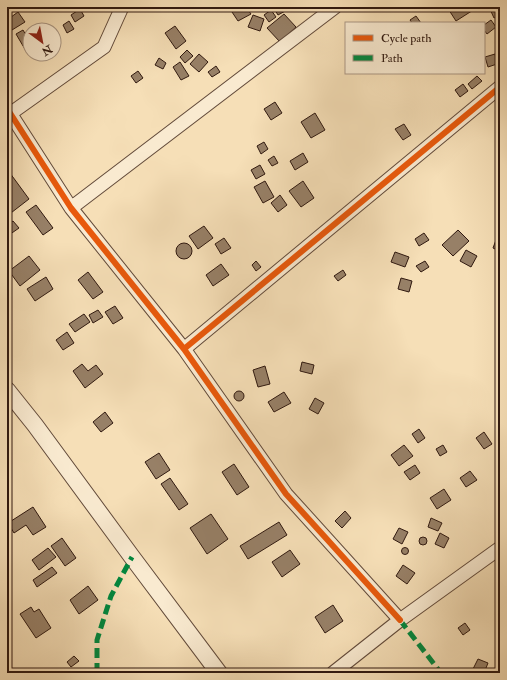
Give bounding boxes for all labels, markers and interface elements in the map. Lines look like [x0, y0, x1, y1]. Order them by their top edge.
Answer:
north arrow [22, 22, 62, 62]
legend [345, 22, 485, 74]
text: Cycle path [381, 31, 432, 46]
text: N [38, 41, 56, 59]
text: Path [381, 51, 404, 66]

